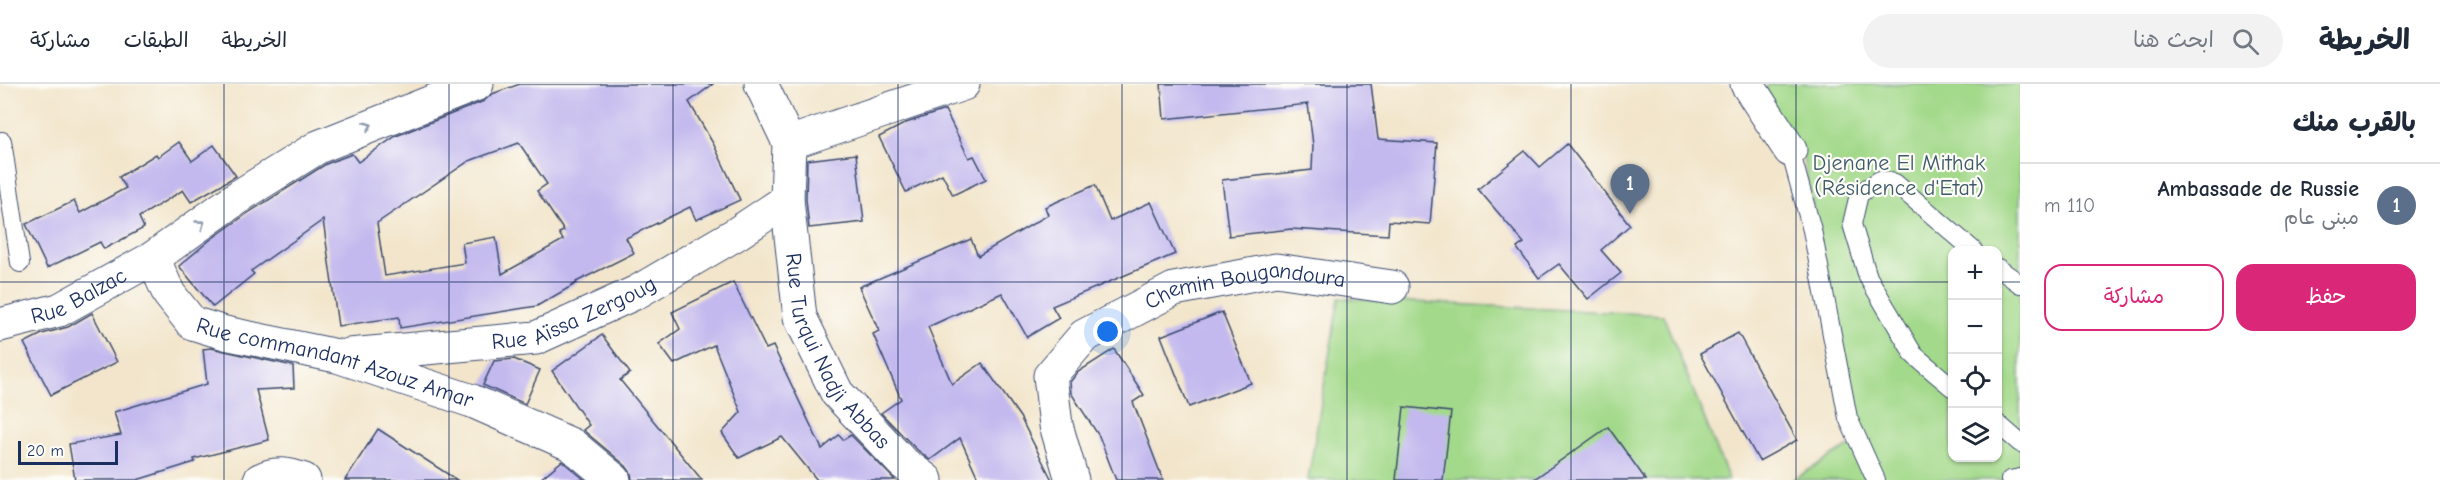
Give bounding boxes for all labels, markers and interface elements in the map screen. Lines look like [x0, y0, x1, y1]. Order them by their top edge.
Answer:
search box [1863, 14, 2283, 68]
text: الخريطة [2319, 24, 2410, 56]
icon: search [2229, 25, 2262, 58]
text: ابحث هنا [2133, 27, 2214, 53]
text: مشاركة [30, 28, 91, 52]
text: الطبقات [124, 28, 189, 52]
text: الخريطة [222, 28, 287, 52]
text: بالقرب منك [2293, 108, 2416, 138]
one-way arrow [362, 121, 373, 133]
park label: Djenane El Mithak (Résidence d'Etat) [1812, 150, 1986, 201]
pin: 1 [1610, 164, 1650, 214]
text: Ambassade de Russie [2157, 176, 2359, 202]
text: 110 m [2044, 194, 2095, 217]
text: 1 [2393, 194, 2400, 217]
text: مبنى عام [2284, 206, 2359, 229]
one-way arrow [194, 220, 205, 231]
map controls [1948, 246, 2002, 462]
button: + [1948, 246, 2002, 300]
street label: Rue Turqui Nadji Abbas [780, 251, 896, 454]
street label: Chemin Bougandoura [1140, 257, 1347, 315]
street label: Rue Balzac [28, 262, 131, 330]
button: مشاركة [2044, 264, 2224, 331]
button: حفظ [2236, 264, 2416, 331]
street label: Rue Aïssa Zergoug [490, 271, 661, 355]
button: − [1948, 300, 2002, 354]
street label: Rue commandant Azouz Amar [193, 312, 477, 414]
your location [1093, 317, 1122, 346]
button: locate [1948, 354, 2002, 408]
button: layers [1948, 408, 2002, 462]
scale bar [18, 438, 118, 466]
text: 20 m [27, 442, 64, 460]

